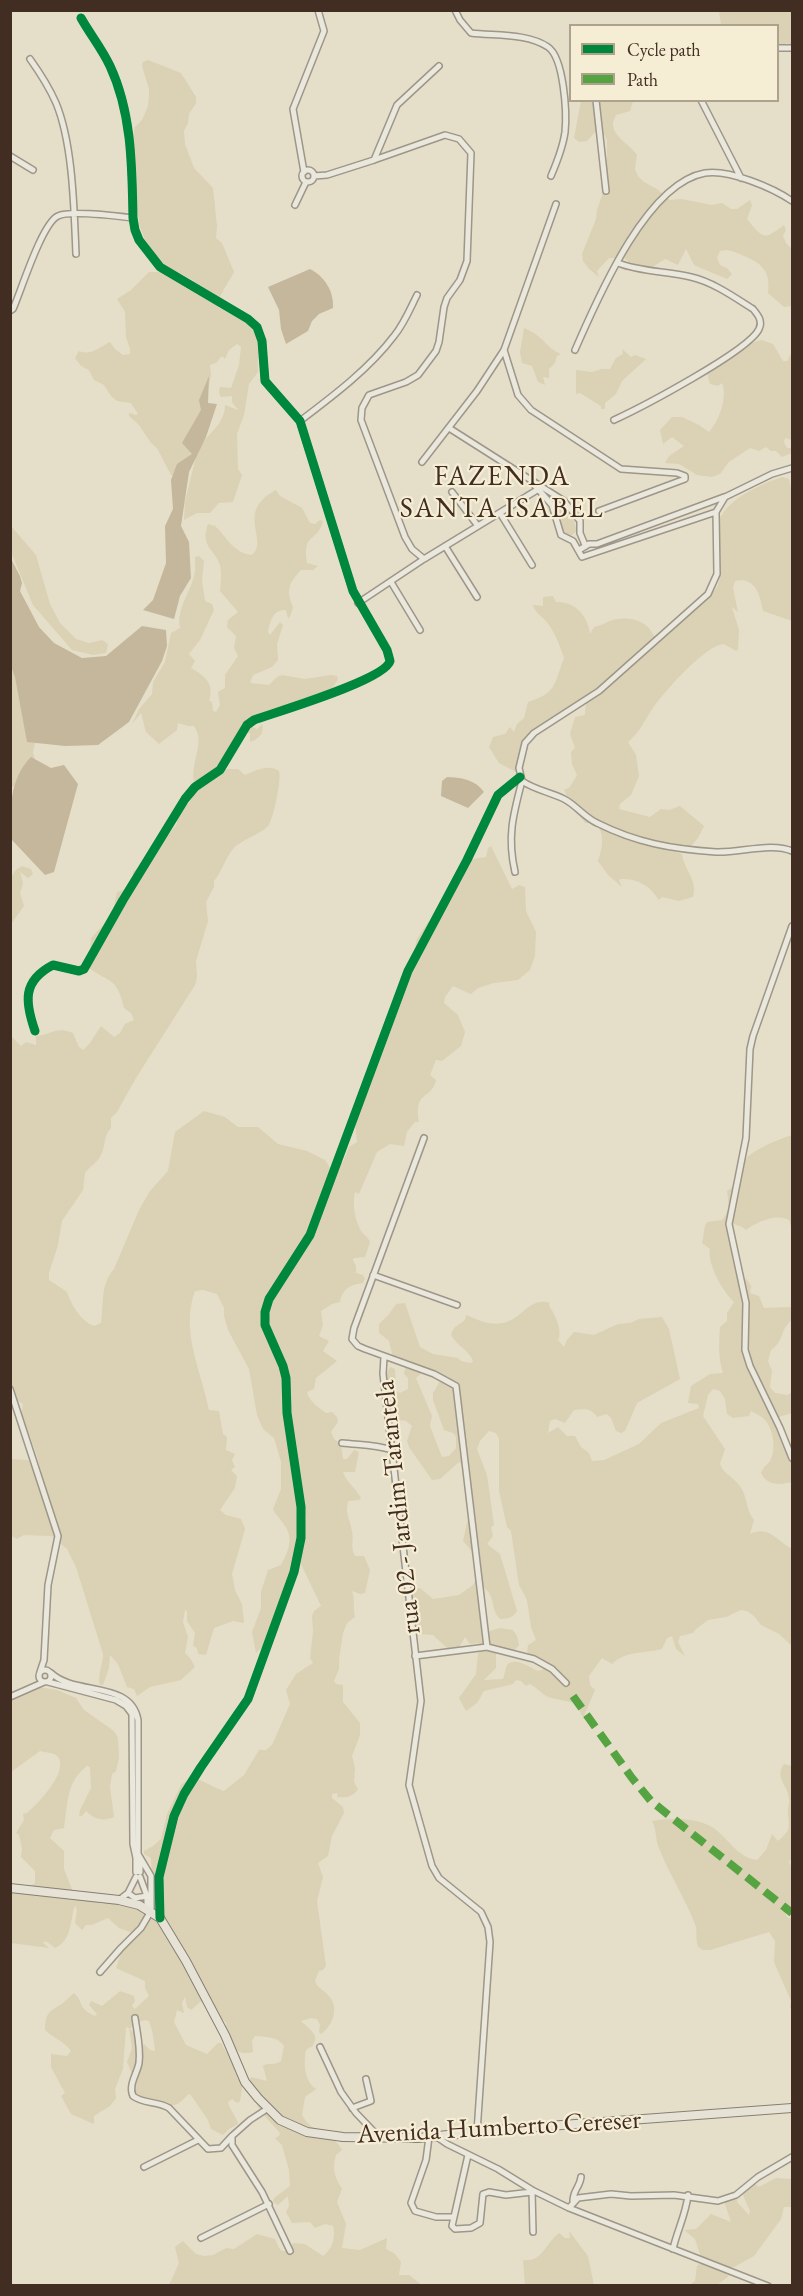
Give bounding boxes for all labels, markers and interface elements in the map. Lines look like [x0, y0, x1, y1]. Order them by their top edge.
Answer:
legend [569, 24, 779, 102]
text: Cycle path [627, 38, 701, 61]
text: Path [627, 68, 658, 91]
district label: FAZENDA SANTA ISABEL [400, 460, 604, 526]
street label: rua 02 - Jardim Tarantela [370, 1378, 428, 1636]
street label: Avenida Humberto Cereser [356, 2104, 642, 2152]

